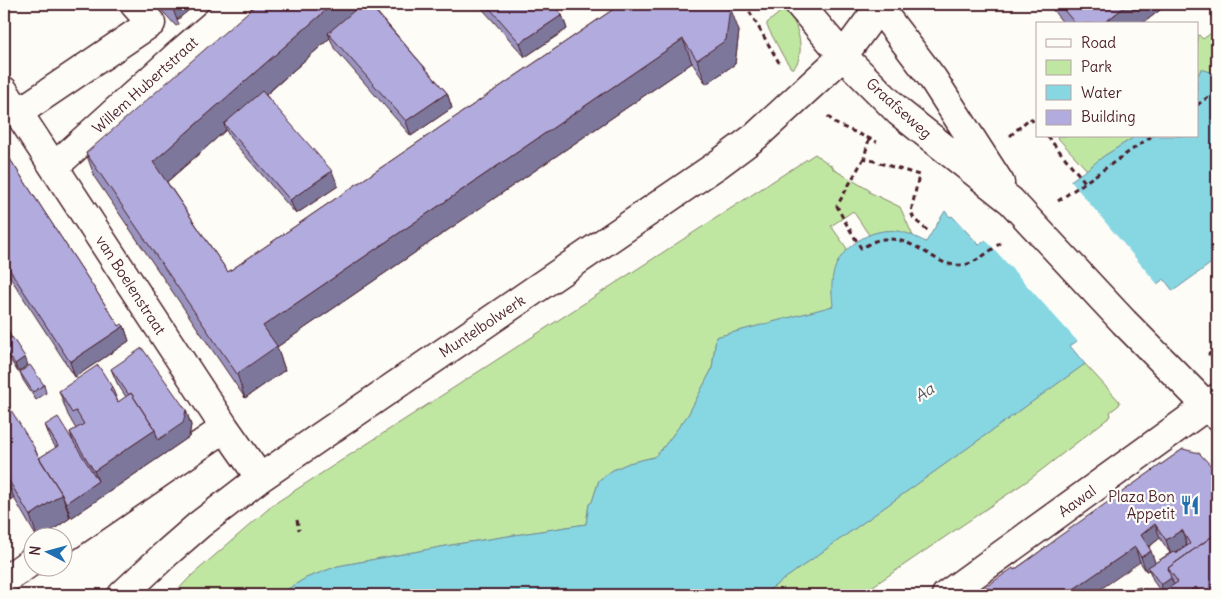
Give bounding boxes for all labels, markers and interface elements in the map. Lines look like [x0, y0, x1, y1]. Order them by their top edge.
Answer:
legend [1036, 22, 1198, 138]
street label: Willem Hubertstraat [88, 33, 202, 137]
text: Road [1081, 33, 1116, 52]
text: Park [1081, 57, 1112, 76]
street label: Graafseweg [862, 74, 936, 142]
text: Water [1081, 83, 1122, 102]
text: Building [1081, 107, 1136, 126]
street label: van Boelenstraat [92, 232, 170, 338]
street label: Muntelbolwerk [435, 290, 529, 362]
water label: Aa [910, 378, 938, 406]
street label: Aawal [1054, 481, 1100, 521]
place label: Plaza Bon Appetit [1108, 487, 1175, 523]
restaurant icon: Plaza Bon Appetit [1179, 494, 1201, 516]
north arrow [22, 526, 72, 576]
text: N [26, 545, 45, 556]

